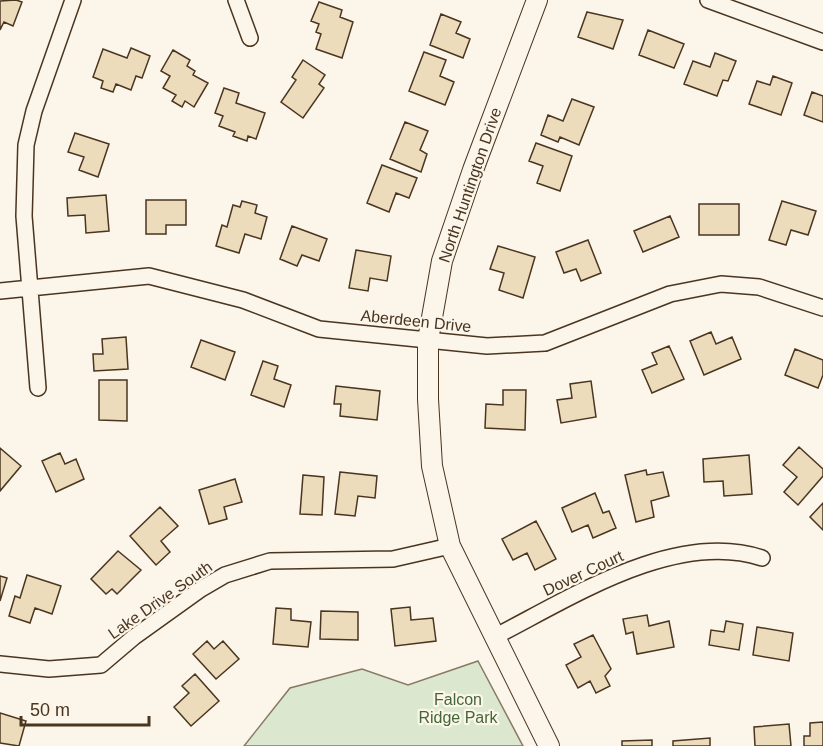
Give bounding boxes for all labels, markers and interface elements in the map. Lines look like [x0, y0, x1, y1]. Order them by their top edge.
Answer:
street label: North Huntington Drive [435, 105, 505, 265]
street label: Aberdeen Drive [360, 307, 472, 335]
street label: Dover Court [540, 547, 626, 599]
street label: Lake Drive South [105, 558, 215, 642]
scale bar [21, 689, 148, 727]
park label: Falcon Ridge Park [418, 691, 499, 726]
text: 50 m [30, 700, 70, 720]

